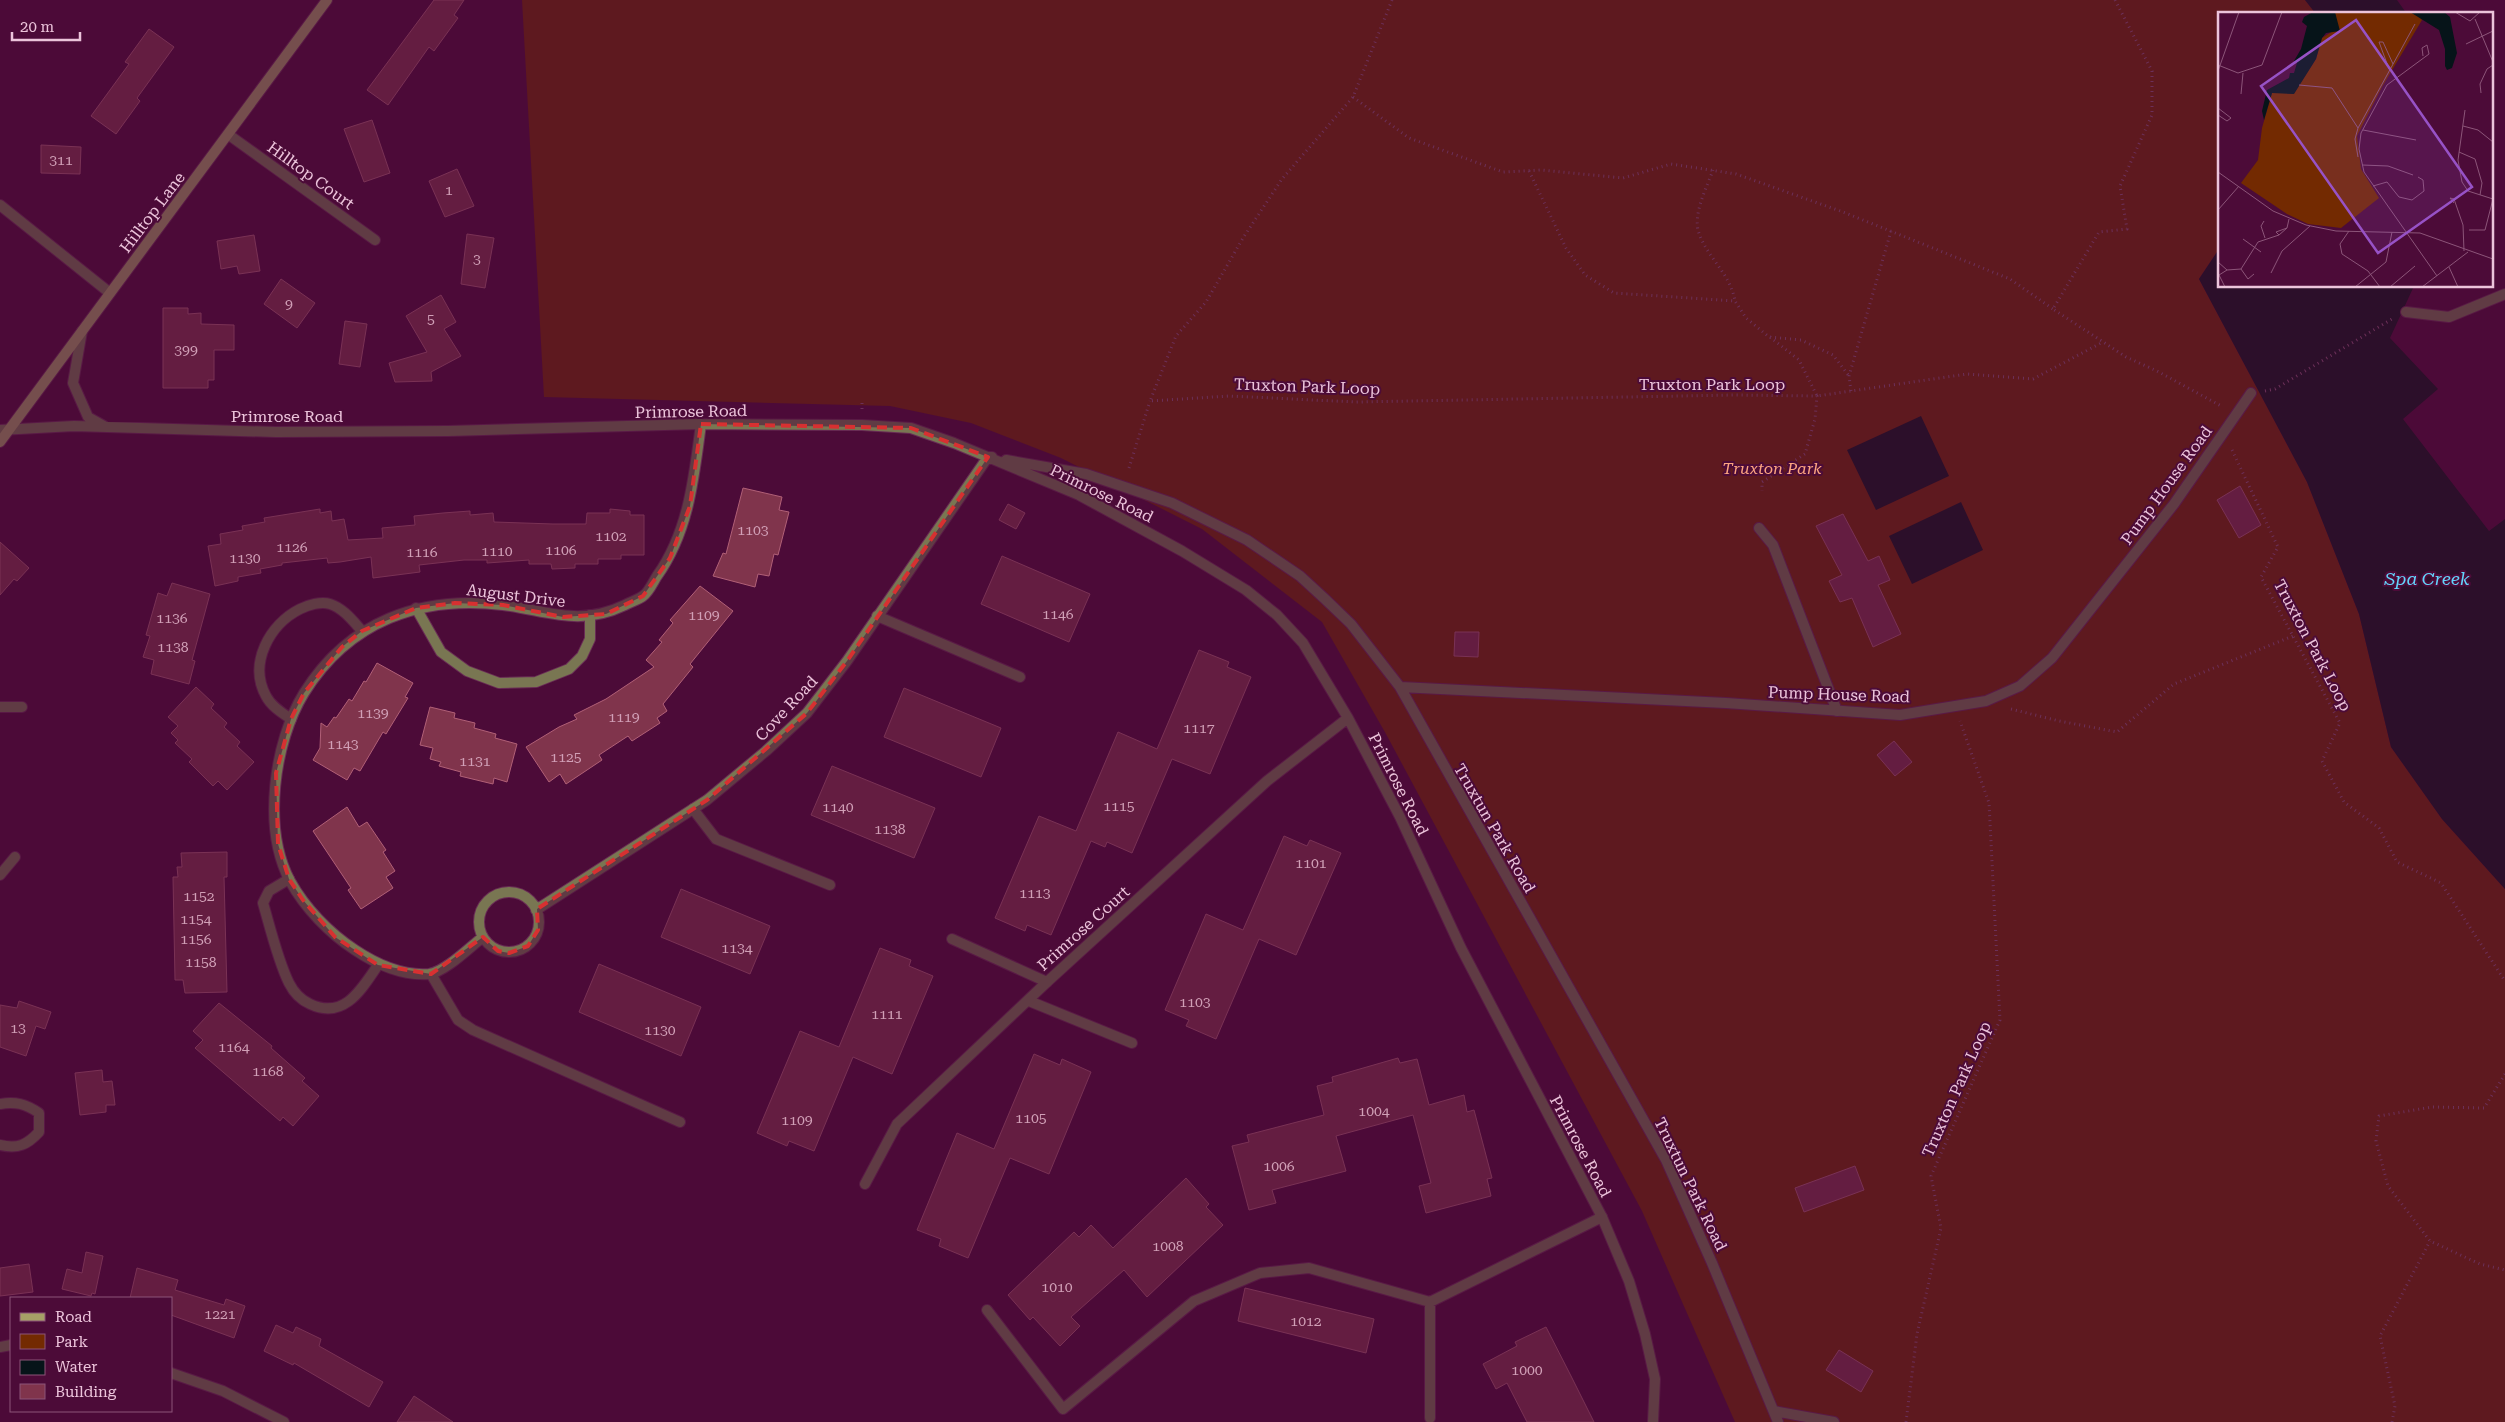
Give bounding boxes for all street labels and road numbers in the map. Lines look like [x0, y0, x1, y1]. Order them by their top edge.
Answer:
street label: Hilltop Court [264, 138, 358, 213]
street label: Hilltop Lane [116, 168, 189, 256]
street label: Truxton Park Loop [1234, 374, 1380, 399]
street label: Truxton Park Loop [1639, 375, 1785, 394]
street label: Primrose Road [635, 401, 747, 422]
street label: Primrose Road [231, 407, 343, 426]
street label: Pump House Road [2117, 422, 2216, 548]
street label: Primrose Road [1047, 460, 1157, 527]
street label: Truxton Park Loop [2270, 576, 2355, 714]
street label: August Drive [465, 580, 567, 611]
street label: Cove Road [751, 672, 821, 745]
street label: Pump House Road [1768, 683, 1910, 706]
street label: Primrose Road [1365, 730, 1433, 839]
street label: Truxtun Park Road [1450, 760, 1539, 896]
street label: Primrose Court [1033, 882, 1133, 975]
street label: Truxton Park Loop [1918, 1018, 1995, 1160]
street label: Primrose Road [1546, 1092, 1615, 1200]
street label: Truxtun Park Road [1650, 1114, 1731, 1254]

